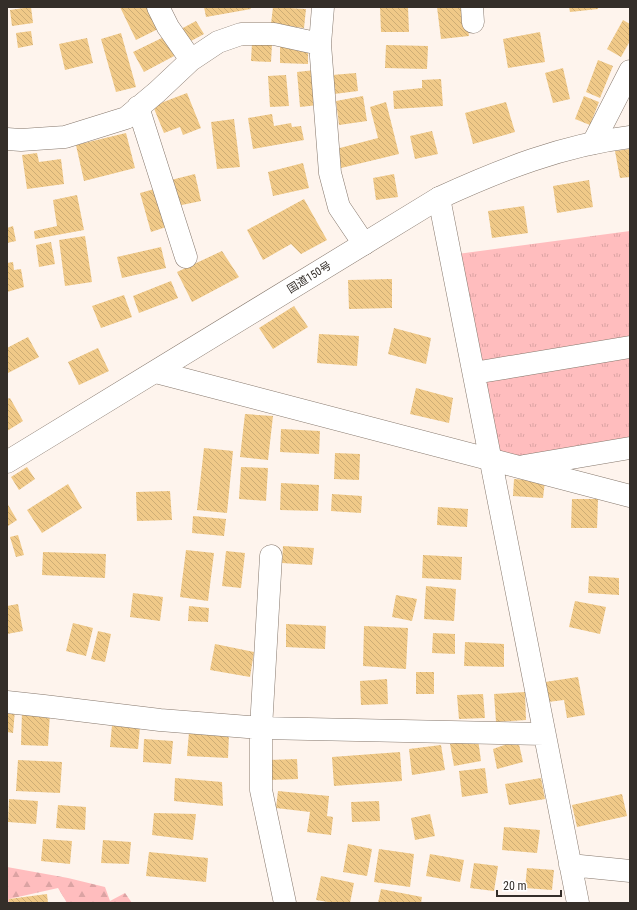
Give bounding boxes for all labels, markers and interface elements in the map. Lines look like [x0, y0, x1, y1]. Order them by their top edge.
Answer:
street label: 国道150号 [285, 259, 334, 296]
scale bar [497, 872, 561, 898]
text: 20 m [503, 879, 527, 893]

